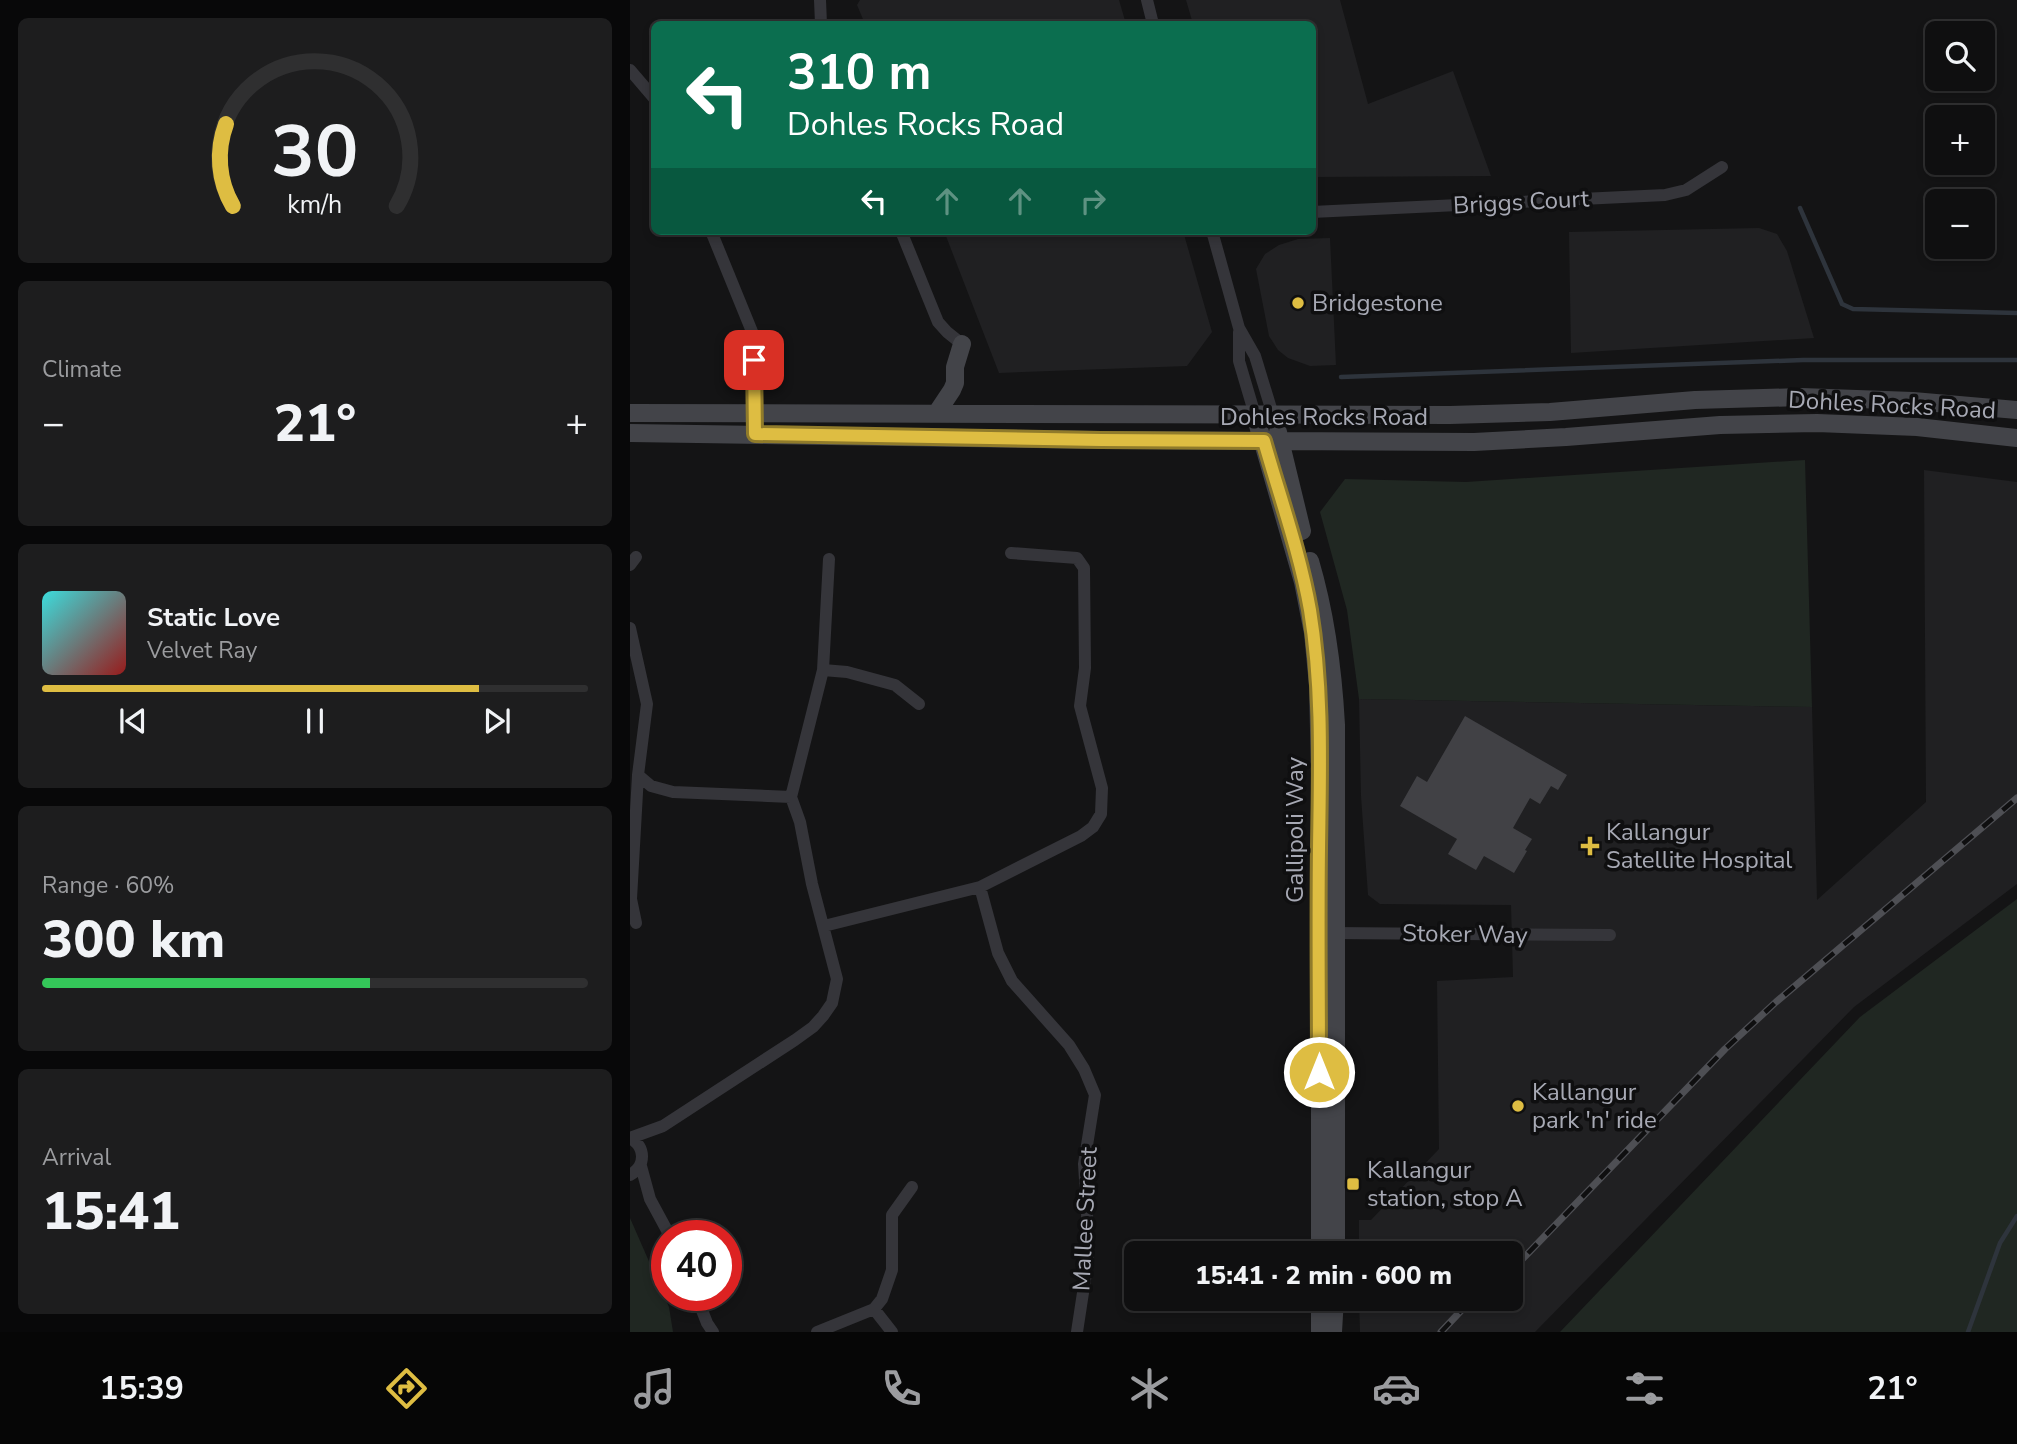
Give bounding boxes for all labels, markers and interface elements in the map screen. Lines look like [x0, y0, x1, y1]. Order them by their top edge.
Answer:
map controls [1925, 21, 1995, 259]
button: search [1925, 21, 1995, 91]
text: 310 m [787, 39, 931, 106]
icon: left [672, 49, 763, 140]
text: 30 [271, 103, 359, 203]
text: Dohles Rocks Road [787, 103, 1064, 146]
button: + [1925, 105, 1995, 175]
icon: left [855, 182, 893, 220]
icon: ahead [928, 182, 966, 220]
icon: ahead [1001, 182, 1039, 220]
icon: right [1074, 182, 1112, 220]
street label: Briggs Court [1452, 182, 1590, 222]
text: km/h [287, 188, 343, 222]
button: − [1925, 189, 1995, 259]
place label: Bridgestone [1312, 287, 1443, 319]
marker: Bridgestone [1290, 295, 1306, 311]
pin [724, 330, 784, 390]
icon: arrive [735, 341, 773, 379]
text: Climate [42, 354, 122, 385]
street label: Dohles Rocks Road [1787, 384, 1997, 426]
text: 21° [274, 388, 356, 459]
text: − [42, 398, 65, 449]
text: + [565, 398, 588, 449]
street label: Dohles Rocks Road [1220, 401, 1428, 433]
text: Static Love [147, 600, 280, 635]
text: Velvet Ray [147, 635, 257, 666]
icon: previous [114, 702, 152, 740]
icon: pause [296, 702, 334, 740]
icon: next [478, 702, 516, 740]
street label: Gallipoli Way [1279, 756, 1311, 903]
place label: Kallangur Satellite Hospital [1606, 816, 1792, 876]
marker: Kallangur Satellite Hospital [1580, 836, 1600, 856]
text: Range · 60% [42, 870, 174, 901]
text: 300 km [42, 904, 225, 975]
street label: Stoker Way [1402, 917, 1529, 951]
position arrow [1282, 1035, 1356, 1109]
place label: Kallangur park 'n' ride [1532, 1076, 1657, 1136]
marker: Kallangur park 'n' ride [1510, 1098, 1526, 1114]
text: Arrival [42, 1142, 111, 1173]
street label: Mallee Street [1065, 1145, 1105, 1292]
place label: Kallangur station, stop A [1367, 1154, 1523, 1214]
text: 15:41 [42, 1176, 180, 1247]
marker: Kallangur station, stop A [1345, 1176, 1361, 1192]
speed limit sign: 40 [651, 1220, 742, 1311]
text: 15:41 · 2 min · 600 m [1195, 1258, 1452, 1293]
icon: directions [382, 1364, 431, 1413]
icon: music [630, 1364, 679, 1413]
icon: phone [877, 1364, 926, 1413]
icon: climate [1125, 1364, 1174, 1413]
icon: car [1372, 1364, 1421, 1413]
icon: filters [1620, 1364, 1669, 1413]
text: 15:39 [99, 1367, 184, 1410]
text: 21° [1867, 1367, 1918, 1410]

